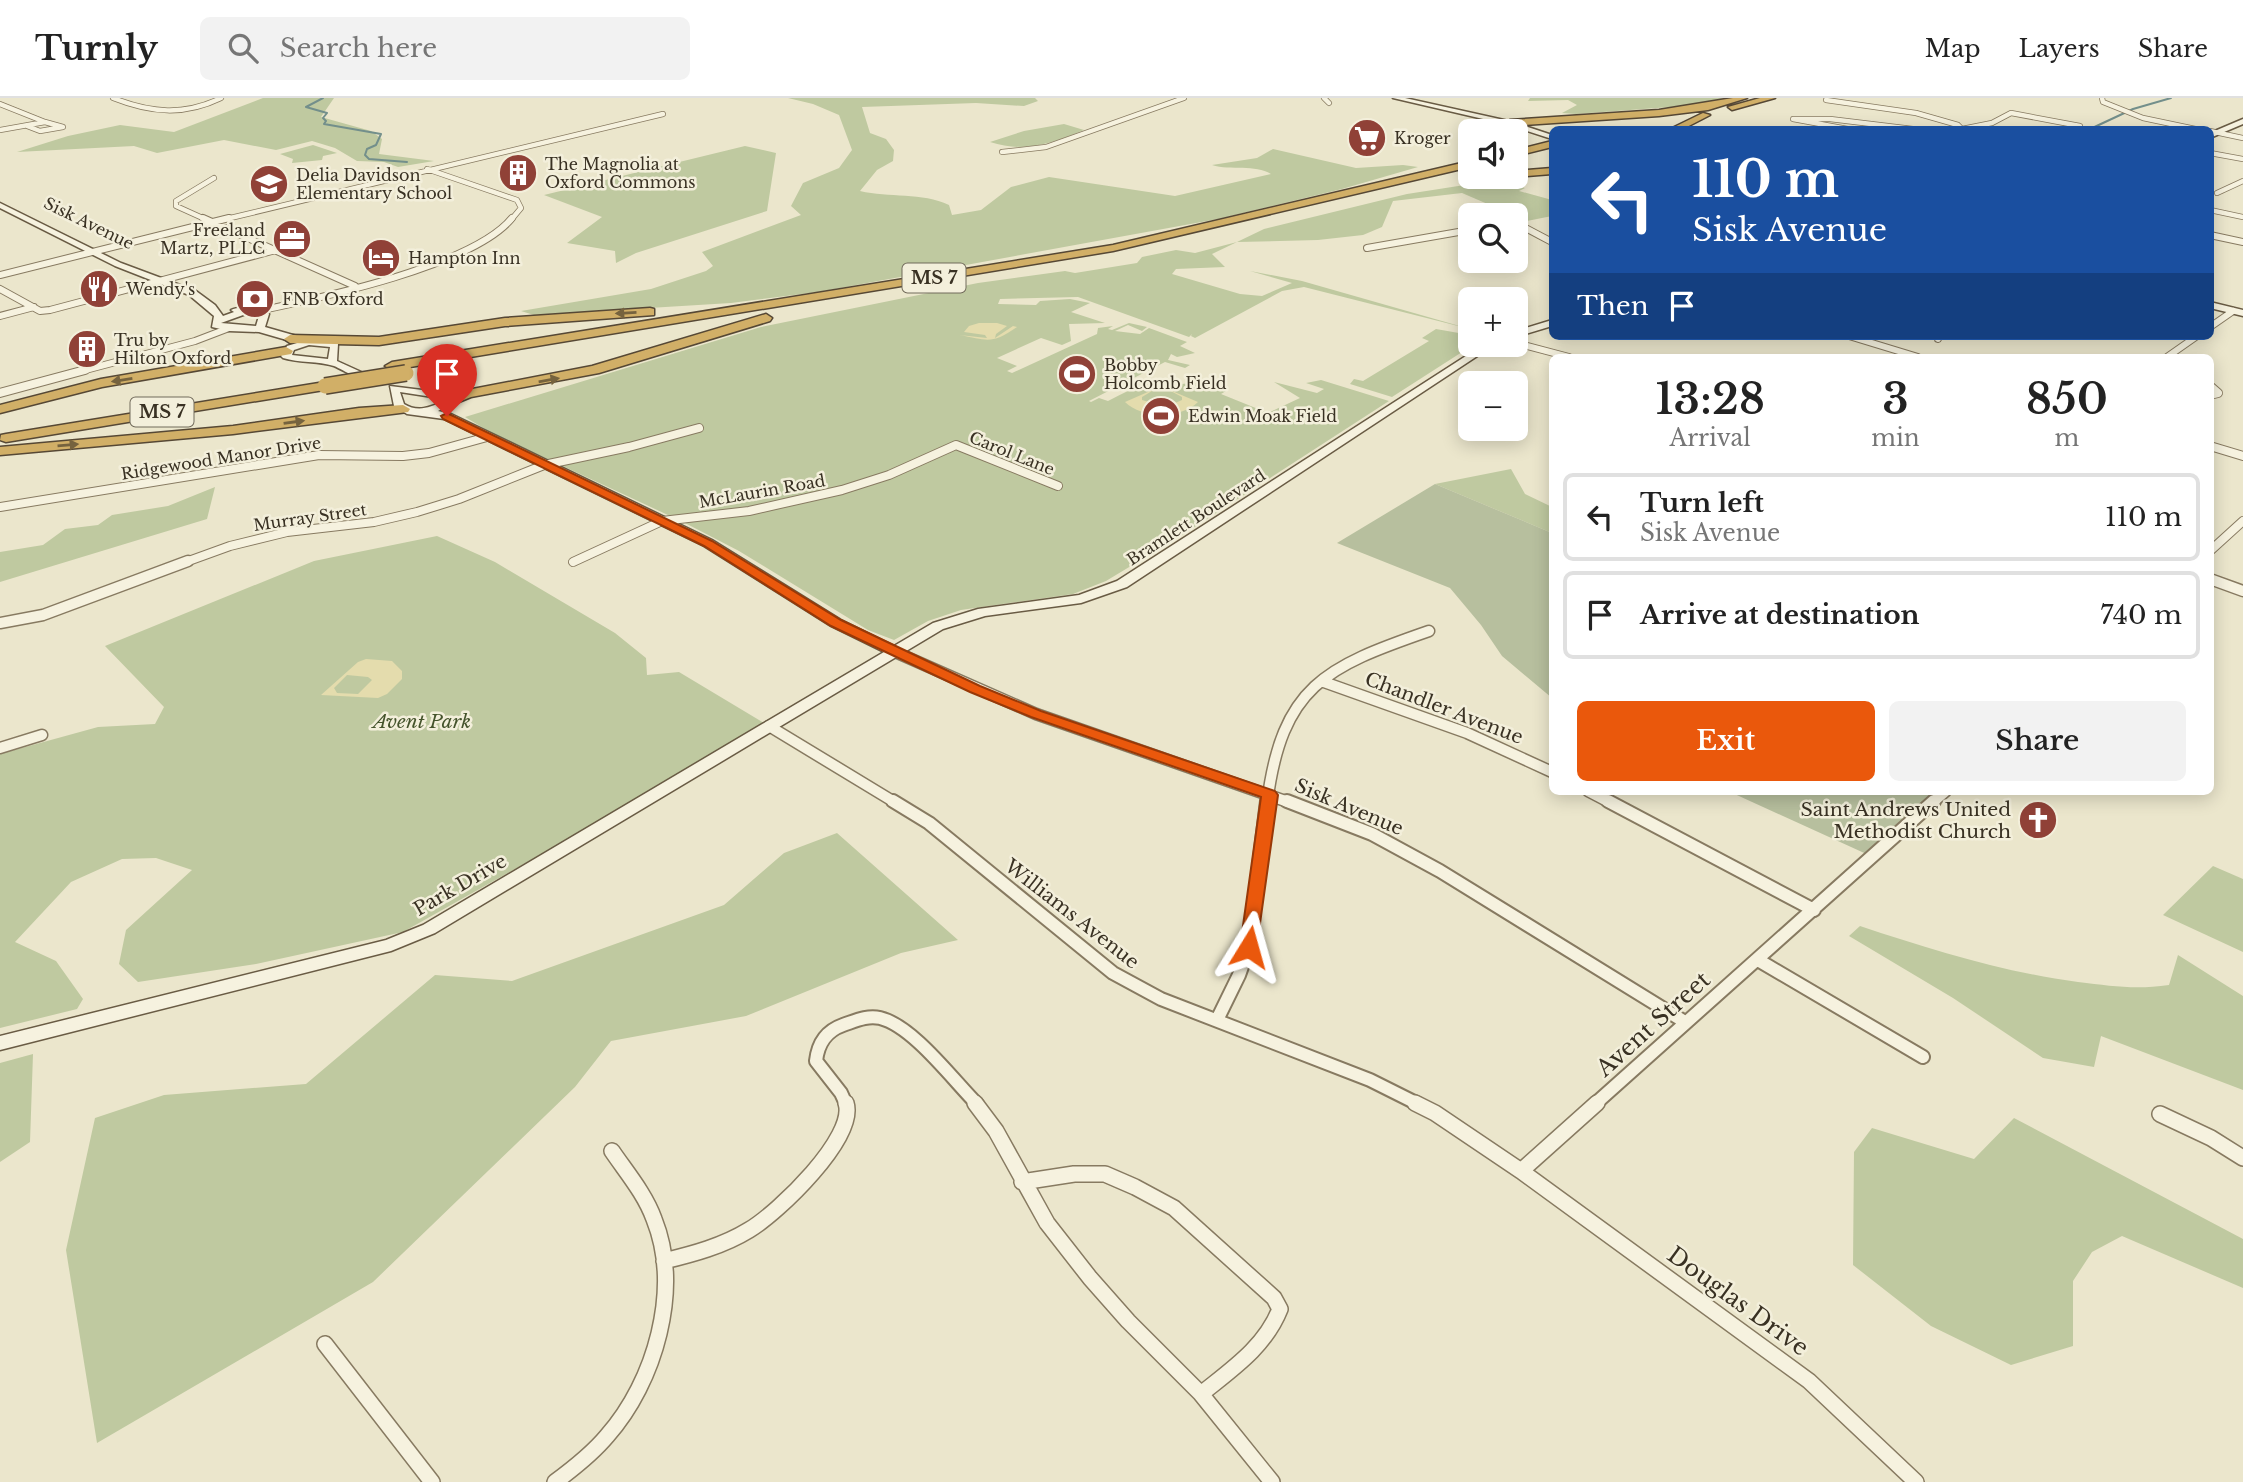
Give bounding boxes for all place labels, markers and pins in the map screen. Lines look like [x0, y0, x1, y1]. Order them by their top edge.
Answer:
supermarket icon: Kroger [1346, 117, 1388, 159]
place label: Kroger [1394, 128, 1451, 148]
building icon: The Magnolia at Oxford Commons [497, 152, 539, 194]
place label: The Magnolia at Oxford Commons [545, 154, 696, 192]
school or university icon: Delia Davidson Elementary School [248, 163, 290, 205]
place label: Delia Davidson Elementary School [296, 165, 452, 203]
office icon: Freeland Martz, PLLC [271, 218, 313, 260]
place label: Freeland Martz, PLLC [160, 220, 265, 258]
hotel icon: Hampton Inn [360, 237, 402, 279]
place label: Hampton Inn [408, 248, 521, 268]
restaurant icon: Wendy's [78, 268, 120, 310]
bank icon: FNB Oxford [234, 278, 276, 320]
place label: Wendy's [125, 279, 195, 299]
place label: FNB Oxford [282, 289, 384, 309]
building icon: Tru by Hilton Oxford [66, 328, 108, 370]
place label: Tru by Hilton Oxford [114, 330, 231, 368]
pin [417, 344, 477, 416]
sports icon: Bobby Holcomb Field [1056, 353, 1098, 395]
place label: Bobby Holcomb Field [1104, 355, 1227, 393]
sports icon: Edwin Moak Field [1140, 395, 1182, 437]
place label: Edwin Moak Field [1188, 406, 1337, 426]
place label: Saint Andrews United Methodist Church [1800, 798, 2011, 843]
church icon: Saint Andrews United Methodist Church [2017, 799, 2059, 841]

